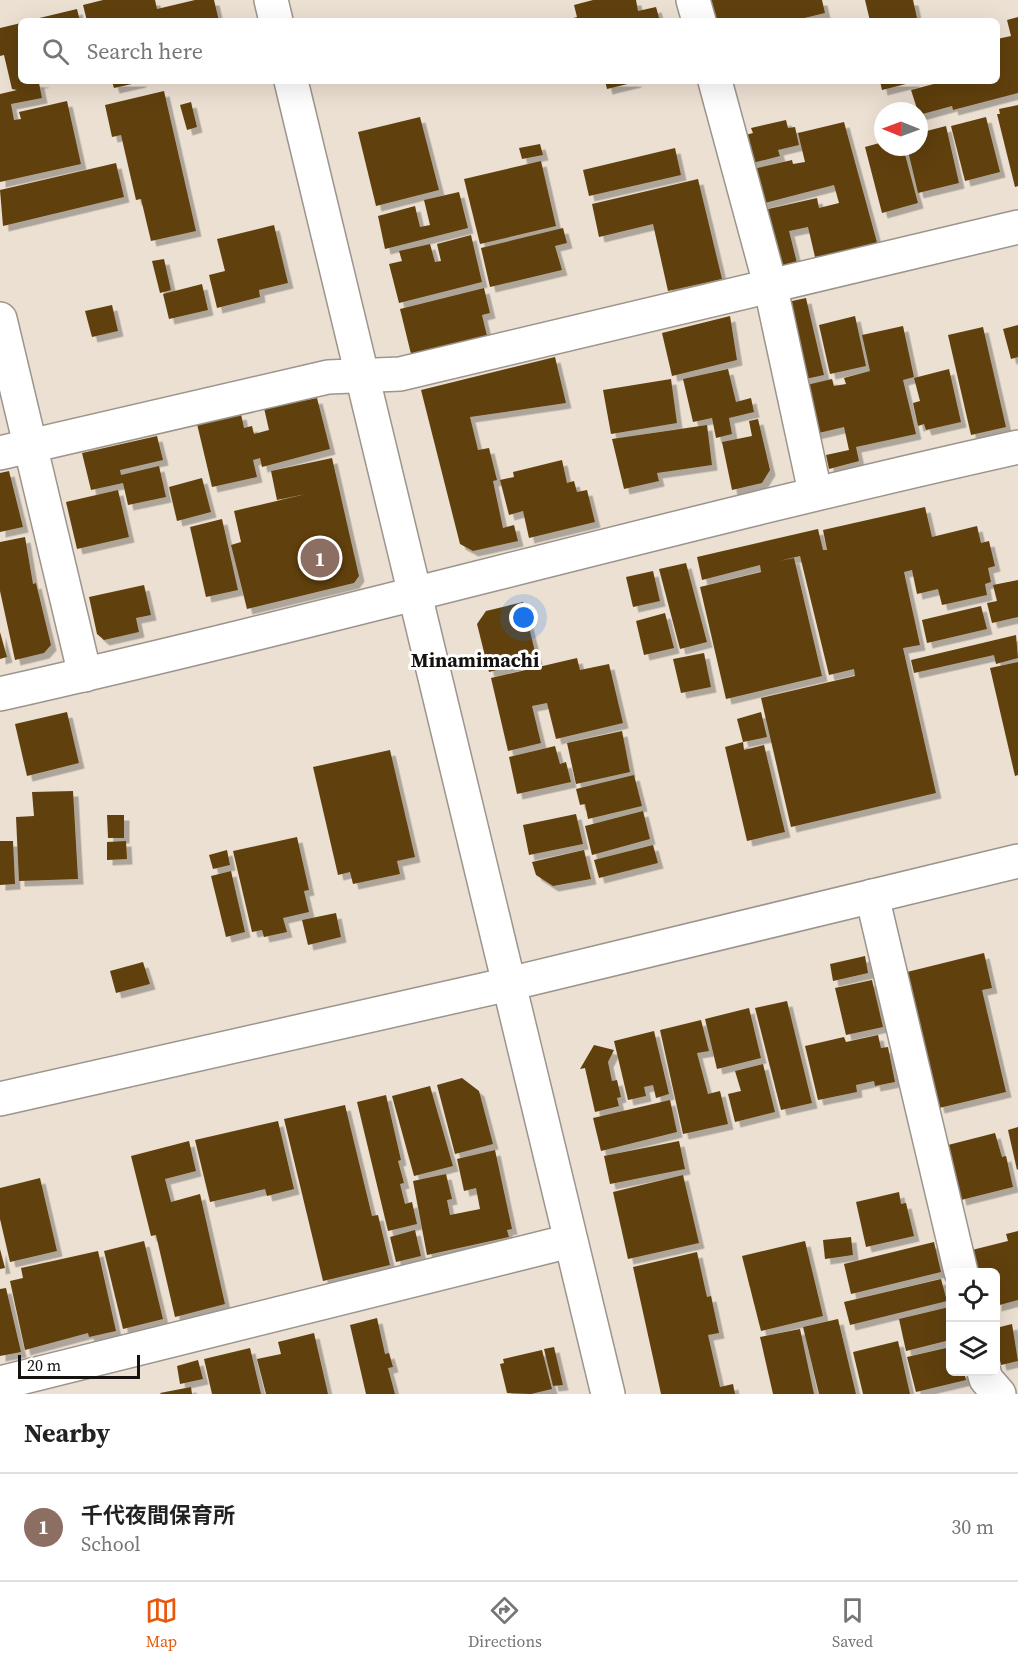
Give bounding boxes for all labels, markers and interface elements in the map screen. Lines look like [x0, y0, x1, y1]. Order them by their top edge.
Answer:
search box [18, 18, 1000, 84]
icon: search [39, 35, 72, 68]
text: Search here [87, 36, 203, 66]
north arrow [874, 102, 928, 156]
pin: 1 [300, 536, 340, 580]
your location [509, 603, 538, 632]
district label: Minamimachi [411, 646, 539, 674]
map controls [946, 1268, 1000, 1376]
button: locate [946, 1268, 1000, 1322]
button: layers [946, 1322, 1000, 1376]
scale bar [18, 1352, 140, 1380]
text: 20 m [27, 1354, 61, 1376]
text: Nearby [24, 1415, 110, 1451]
text: 千代夜間保育所 [81, 1500, 235, 1530]
text: 1 [38, 1513, 49, 1541]
text: 30 m [951, 1513, 994, 1541]
text: School [81, 1530, 141, 1558]
tab: Map [145, 1594, 178, 1652]
tab: Directions [468, 1594, 542, 1652]
tab: Saved [832, 1594, 873, 1652]

